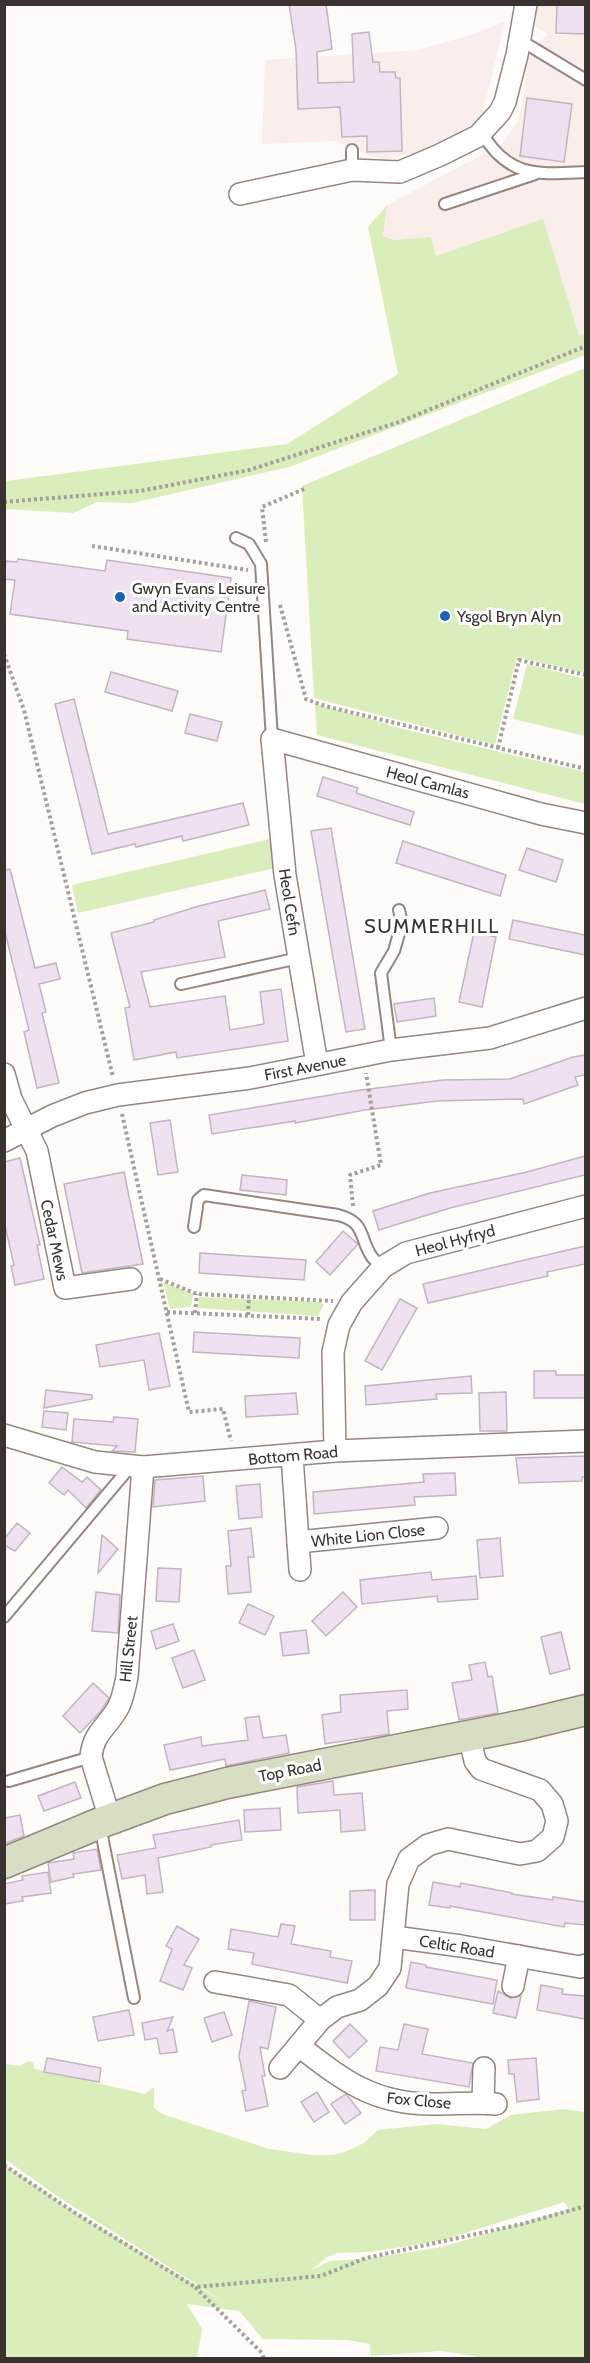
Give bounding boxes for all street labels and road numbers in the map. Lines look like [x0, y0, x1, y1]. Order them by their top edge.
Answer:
street label: Heol Camlas [384, 762, 472, 803]
street label: Heol Cefn [275, 867, 304, 937]
street label: First Avenue [263, 1050, 348, 1085]
street label: Cedar Mews [37, 1198, 72, 1283]
street label: Heol Hyfryd [413, 1221, 497, 1260]
street label: Bottom Road [247, 1442, 339, 1469]
street label: White Lion Close [310, 1520, 426, 1551]
street label: Hill Street [116, 1614, 142, 1683]
street label: Top Road [257, 1755, 323, 1786]
street label: Celtic Road [418, 1931, 496, 1962]
street label: Fox Close [386, 2088, 452, 2113]

